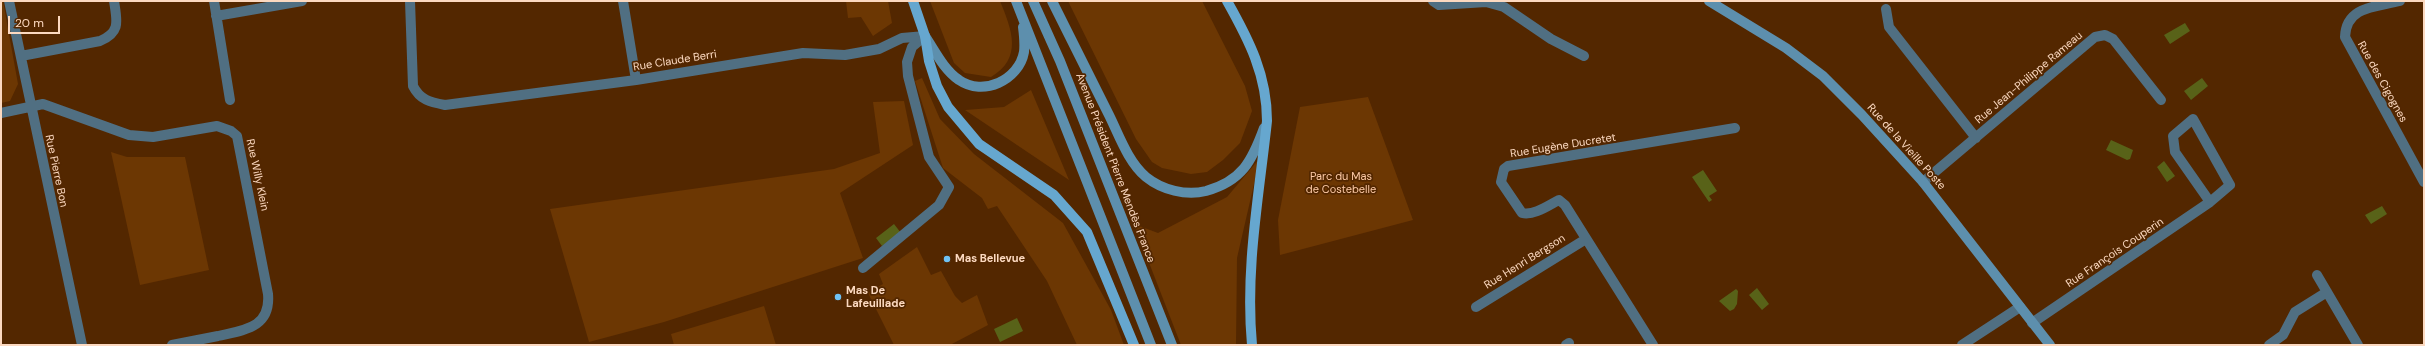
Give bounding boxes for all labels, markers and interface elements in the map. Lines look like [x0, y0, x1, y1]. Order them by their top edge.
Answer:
scale bar [10, 8, 62, 34]
text: 20 m [15, 15, 44, 31]
street label: Rue Jean-Philippe Rameau [1973, 29, 2085, 127]
street label: Rue des Cigognes [2354, 39, 2410, 125]
street label: Rue Claude Berri [632, 48, 718, 74]
street label: Avenue Président Pierre Mendès France [1073, 71, 1157, 265]
street label: Rue de la Vieille Poste [1864, 101, 1948, 193]
street label: Rue Eugène Ducretet [1509, 131, 1617, 161]
street label: Rue Pierre Bon [42, 134, 70, 208]
street label: Rue Willy Klein [243, 138, 271, 212]
park label: Parc du Mas de Costebelle [1306, 170, 1376, 196]
street label: Rue François Couperin [2064, 215, 2166, 291]
street label: Rue Henri Bergson [1482, 232, 1568, 292]
place label: Mas Bellevue [955, 252, 1025, 266]
marker: Mas Bellevue [942, 254, 952, 264]
place label: Mas De Lafeuillade [846, 284, 905, 310]
marker: Mas De Lafeuillade [833, 292, 843, 302]

